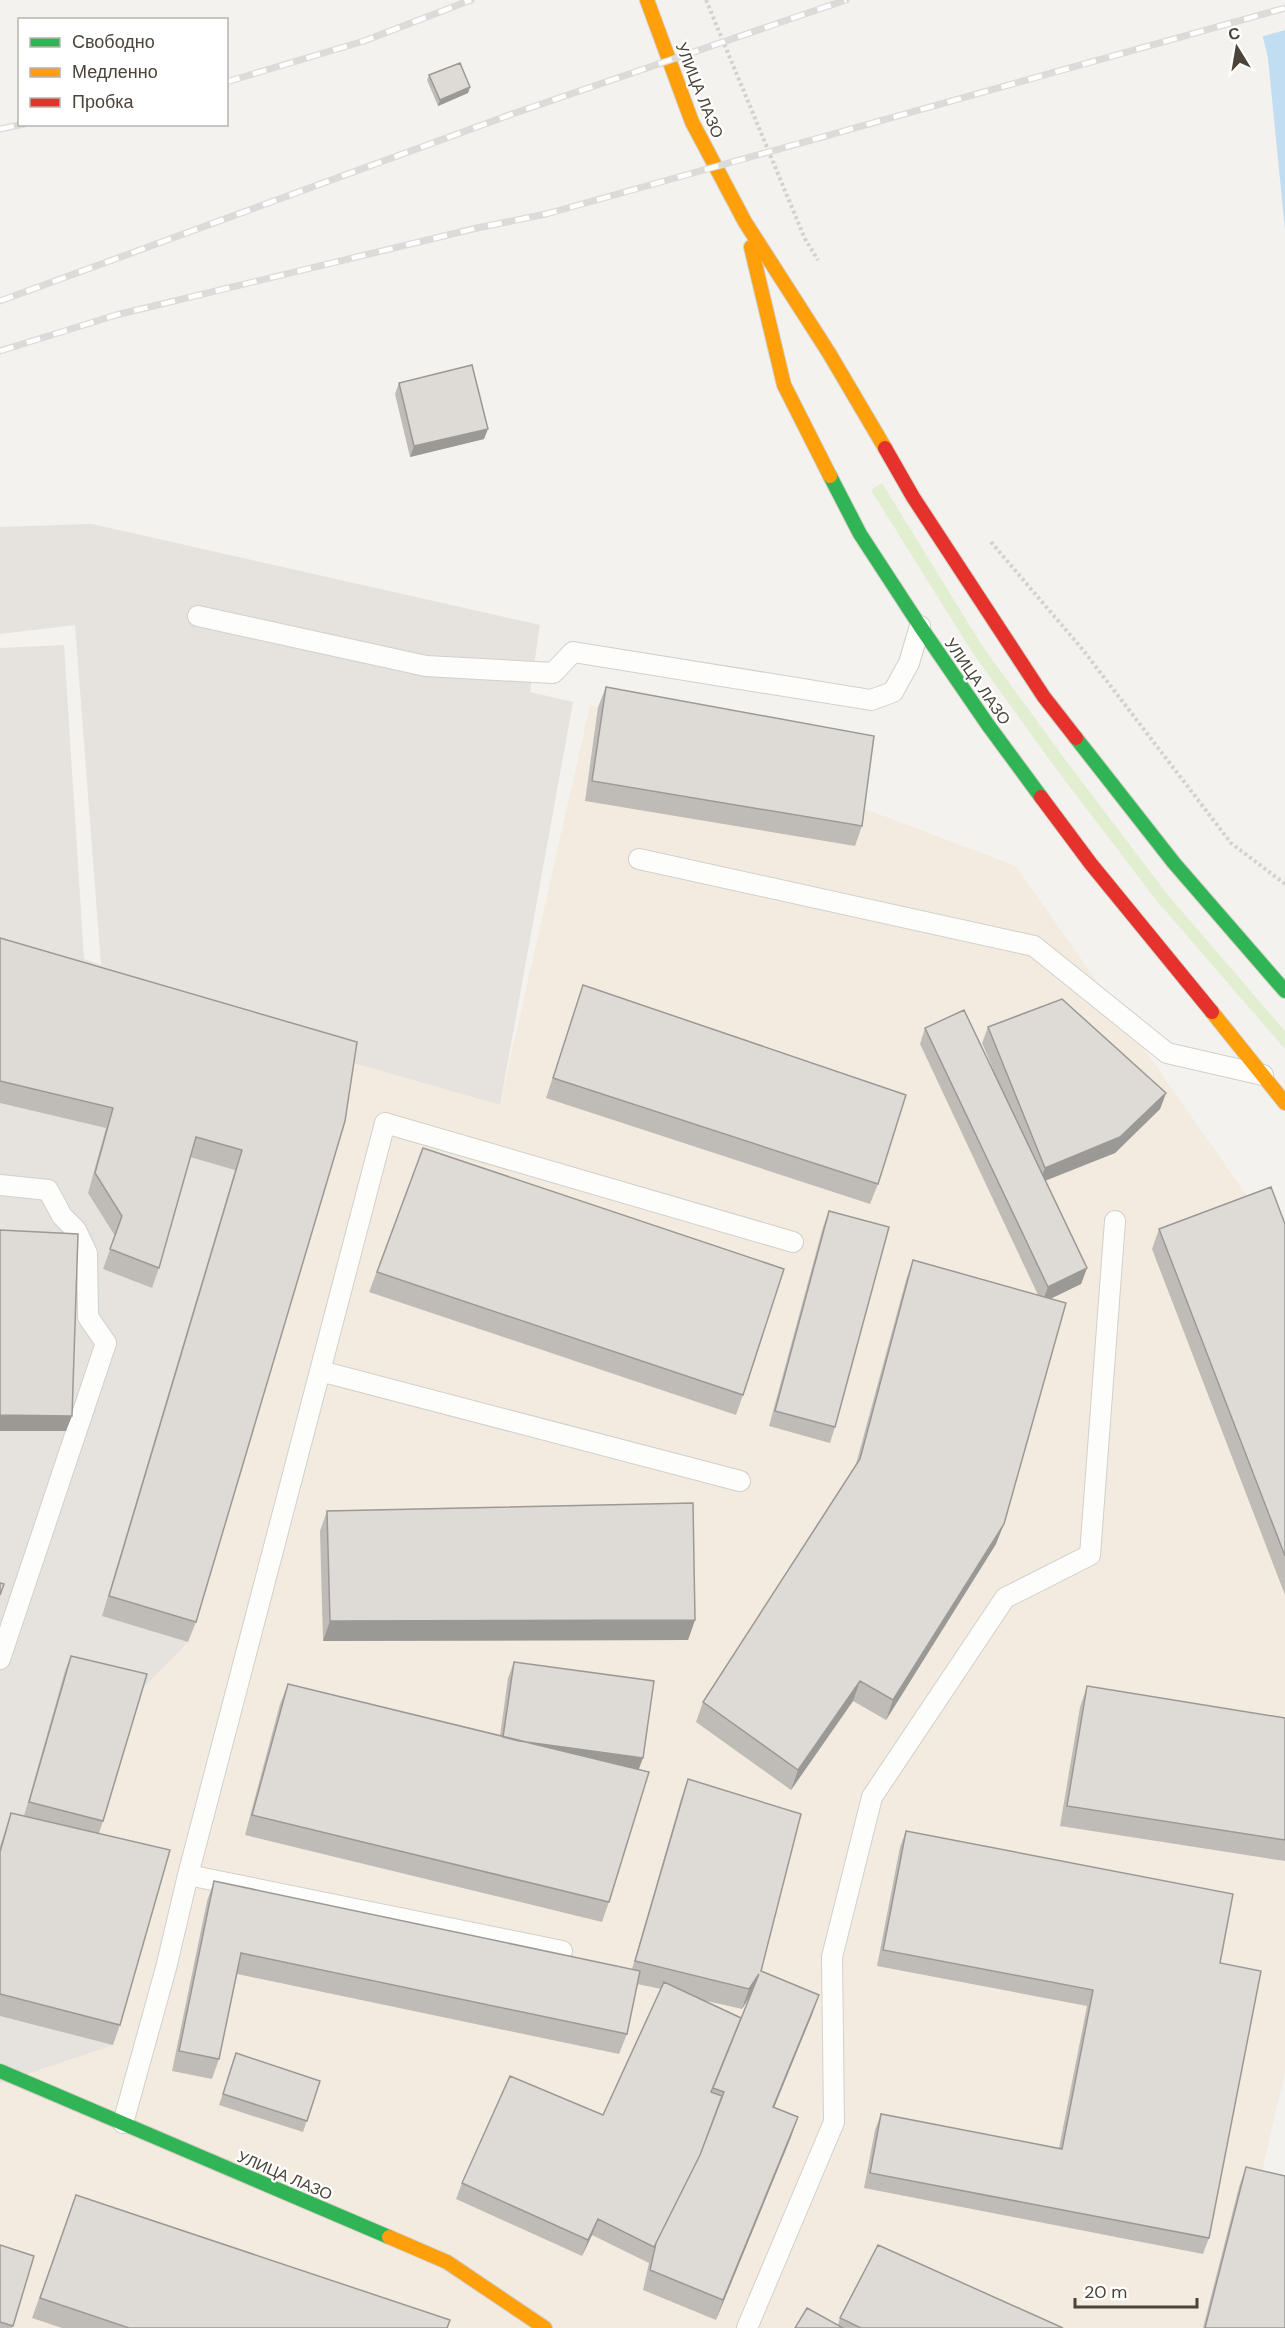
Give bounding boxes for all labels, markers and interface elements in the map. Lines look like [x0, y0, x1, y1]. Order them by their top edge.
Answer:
legend [18, 18, 228, 126]
north arrow [1207, 18, 1267, 78]
text: С [1227, 22, 1242, 45]
text: Свободно [72, 30, 155, 54]
street label: УЛИЦА ЛАЗО [671, 39, 728, 141]
text: Медленно [72, 60, 158, 84]
text: Пробка [72, 90, 135, 114]
street label: УЛИЦА ЛАЗО [940, 634, 1015, 729]
street label: УЛИЦА ЛАЗО [234, 2146, 336, 2205]
scale bar [1075, 2271, 1196, 2309]
text: 20 m [1084, 2280, 1127, 2304]

